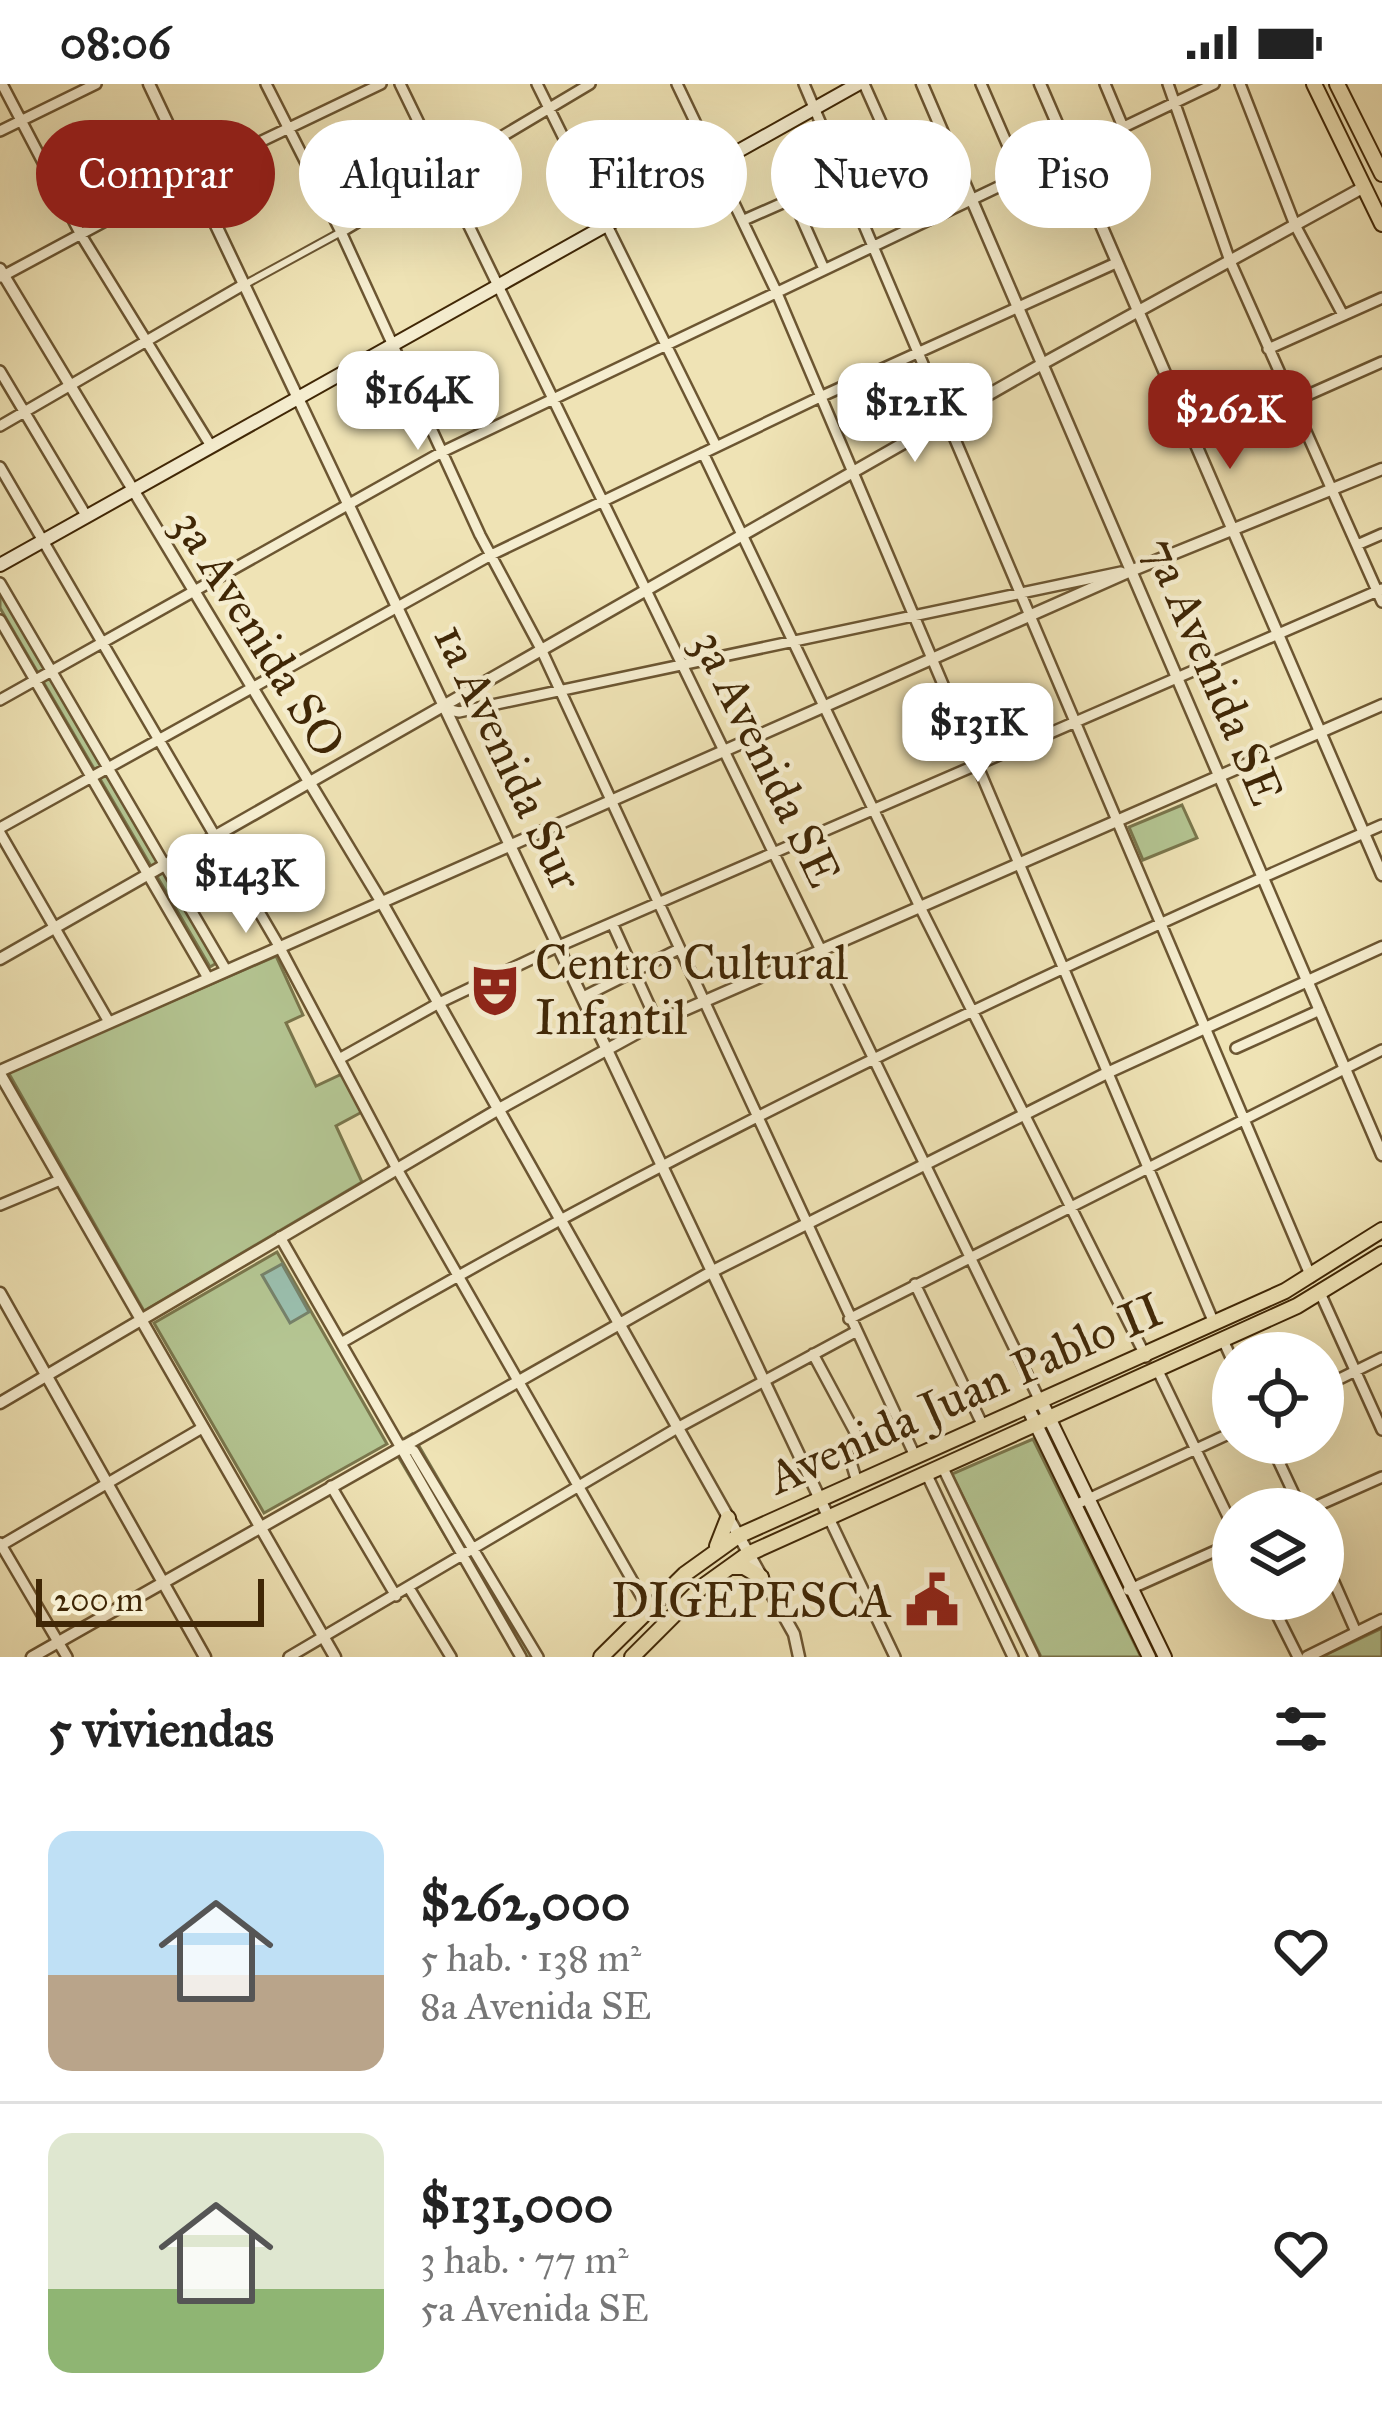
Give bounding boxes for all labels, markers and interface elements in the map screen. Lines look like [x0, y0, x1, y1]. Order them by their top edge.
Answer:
text: 08:06 [60, 15, 171, 70]
chip: Comprar [36, 120, 275, 228]
chip: Alquilar [299, 120, 522, 228]
chip: Filtros [546, 120, 747, 228]
chip: Nuevo [771, 120, 971, 228]
chip: Piso [995, 120, 1151, 228]
pin: $164K [334, 351, 502, 453]
pin: $121K [831, 363, 999, 465]
text: $164K [364, 366, 472, 414]
pin: $262K [1146, 370, 1314, 472]
text: $121K [864, 378, 966, 426]
text: $262K [1175, 385, 1285, 433]
street label: 3a Avenida SO [160, 498, 358, 768]
street label: 7a Avenida SE [1131, 528, 1297, 814]
street label: 1a Avenida Sur [422, 614, 596, 900]
street label: 3a Avenida SE [679, 620, 855, 896]
pin: $131K [894, 683, 1062, 785]
text: $131K [929, 698, 1027, 746]
pin: $143K [162, 834, 330, 936]
text: $143K [194, 849, 298, 897]
place label: Centro Cultural Infantil [535, 933, 848, 1047]
theatre icon: Centro Cultural Infantil [466, 961, 524, 1019]
street label: Avenida Juan Pablo II [757, 1279, 1171, 1507]
map controls [1212, 1332, 1344, 1620]
button: locate [1212, 1332, 1344, 1464]
button: layers [1212, 1488, 1344, 1620]
place label: DIGEPESCA [611, 1571, 892, 1630]
public building icon: DIGEPESCA [903, 1571, 961, 1629]
scale bar [36, 1573, 264, 1626]
text: 200 m [54, 1580, 144, 1620]
icon: filters [1268, 1696, 1334, 1762]
text: 5 viviendas [48, 1698, 274, 1760]
text: $262,000 [420, 1872, 630, 1934]
icon: home [144, 1879, 288, 2023]
icon: heart [1268, 1918, 1334, 1984]
text: 5 hab. · 138 m² [420, 1934, 641, 1982]
text: 8a Avenida SE [420, 1982, 651, 2030]
text: $131,000 [420, 2174, 614, 2236]
icon: home [144, 2181, 288, 2325]
icon: heart [1268, 2220, 1334, 2286]
text: 3 hab. · 77 m² [420, 2236, 629, 2284]
text: 5a Avenida SE [420, 2284, 649, 2332]

